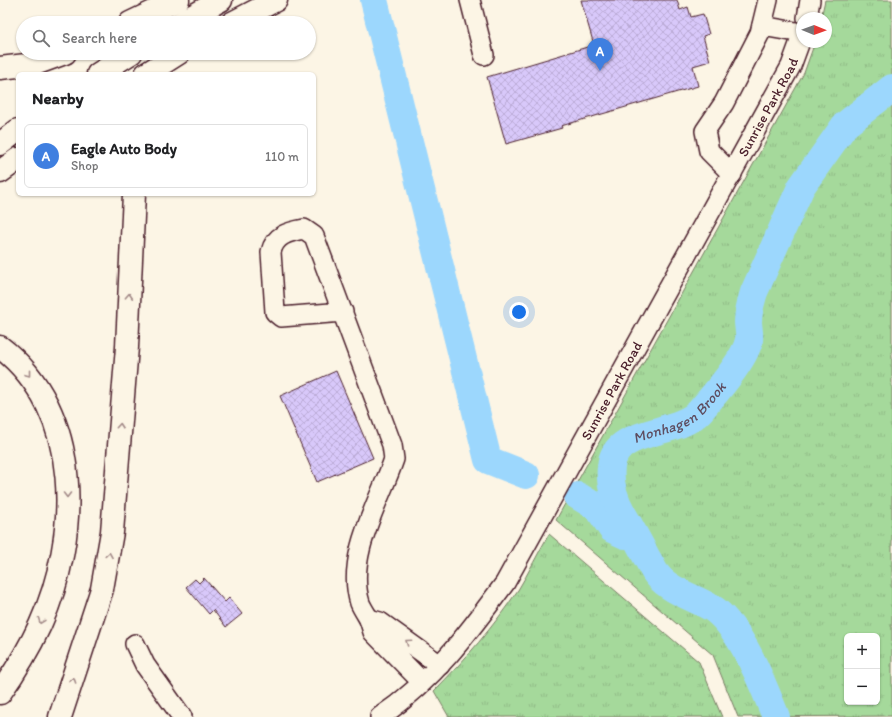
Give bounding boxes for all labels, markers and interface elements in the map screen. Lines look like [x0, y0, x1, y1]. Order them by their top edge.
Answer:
north arrow [796, 12, 832, 48]
search box [16, 16, 316, 60]
icon: search [30, 27, 52, 49]
text: Search here [62, 29, 137, 47]
pin: A [587, 38, 613, 71]
street label: Sunrise Park Road [734, 55, 802, 159]
text: Nearby [32, 88, 84, 108]
text: Eagle Auto Body [71, 140, 177, 158]
text: A [42, 149, 50, 164]
text: 110 m [265, 149, 299, 164]
text: Shop [71, 158, 98, 173]
one-way arrow [125, 293, 133, 299]
your location [509, 302, 529, 322]
street label: Sunrise Park Road [577, 338, 646, 443]
one-way arrow [23, 369, 30, 376]
water label: Monhagen Brook [630, 377, 731, 447]
one-way arrow [116, 423, 125, 429]
one-way arrow [63, 492, 71, 498]
one-way arrow [104, 552, 113, 558]
one-way arrow [38, 618, 46, 625]
map controls [844, 633, 880, 705]
button: + [844, 633, 880, 669]
one-way arrow [405, 639, 412, 647]
button: − [844, 669, 880, 705]
one-way arrow [68, 677, 76, 684]

